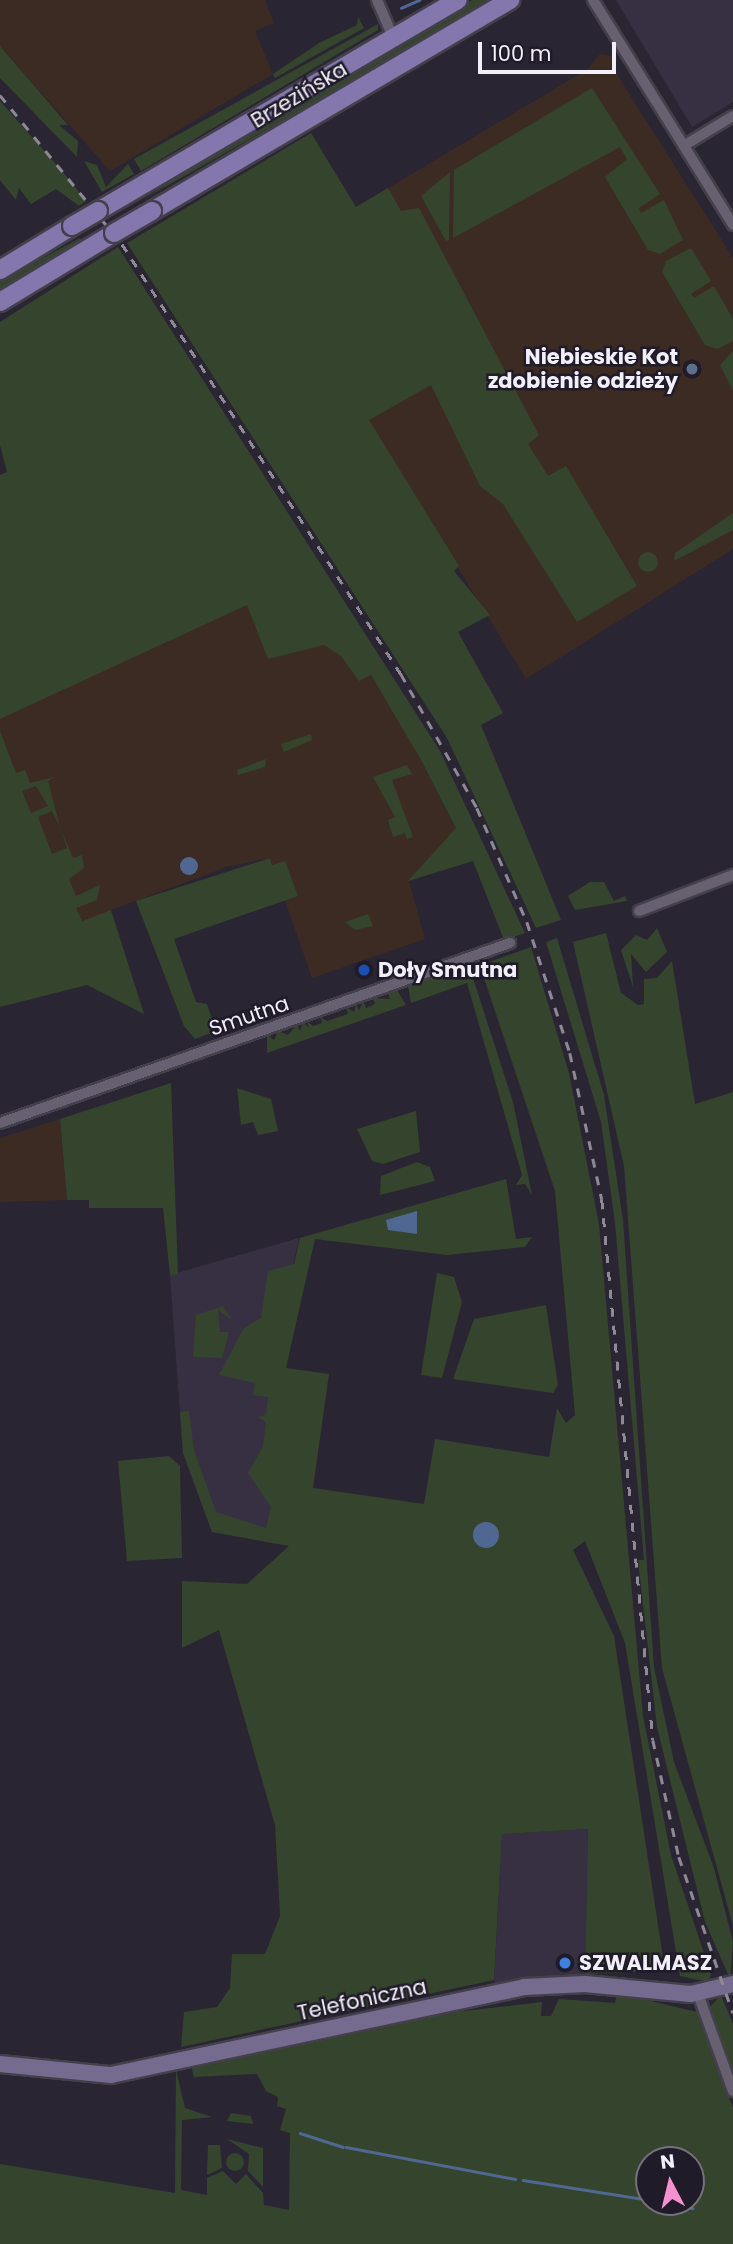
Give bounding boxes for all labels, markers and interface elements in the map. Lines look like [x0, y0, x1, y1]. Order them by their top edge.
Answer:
scale bar [481, 28, 619, 72]
text: 100 m [491, 39, 551, 68]
street label: Brzezińska [246, 57, 352, 133]
place label: Niebieskie Kot zdobienie odzieży [488, 344, 678, 394]
marker: Niebieskie Kot zdobienie odzieży [684, 361, 700, 377]
place label: Doły Smutna [378, 957, 517, 983]
marker: Doły Smutna [356, 962, 372, 978]
street label: Smutna [206, 991, 292, 1041]
place label: SZWALMASZ [579, 1950, 712, 1976]
marker: SZWALMASZ [557, 1955, 573, 1971]
street label: Telefoniczna [295, 1974, 429, 2026]
north arrow [635, 2146, 705, 2216]
text: N [659, 2147, 676, 2176]

